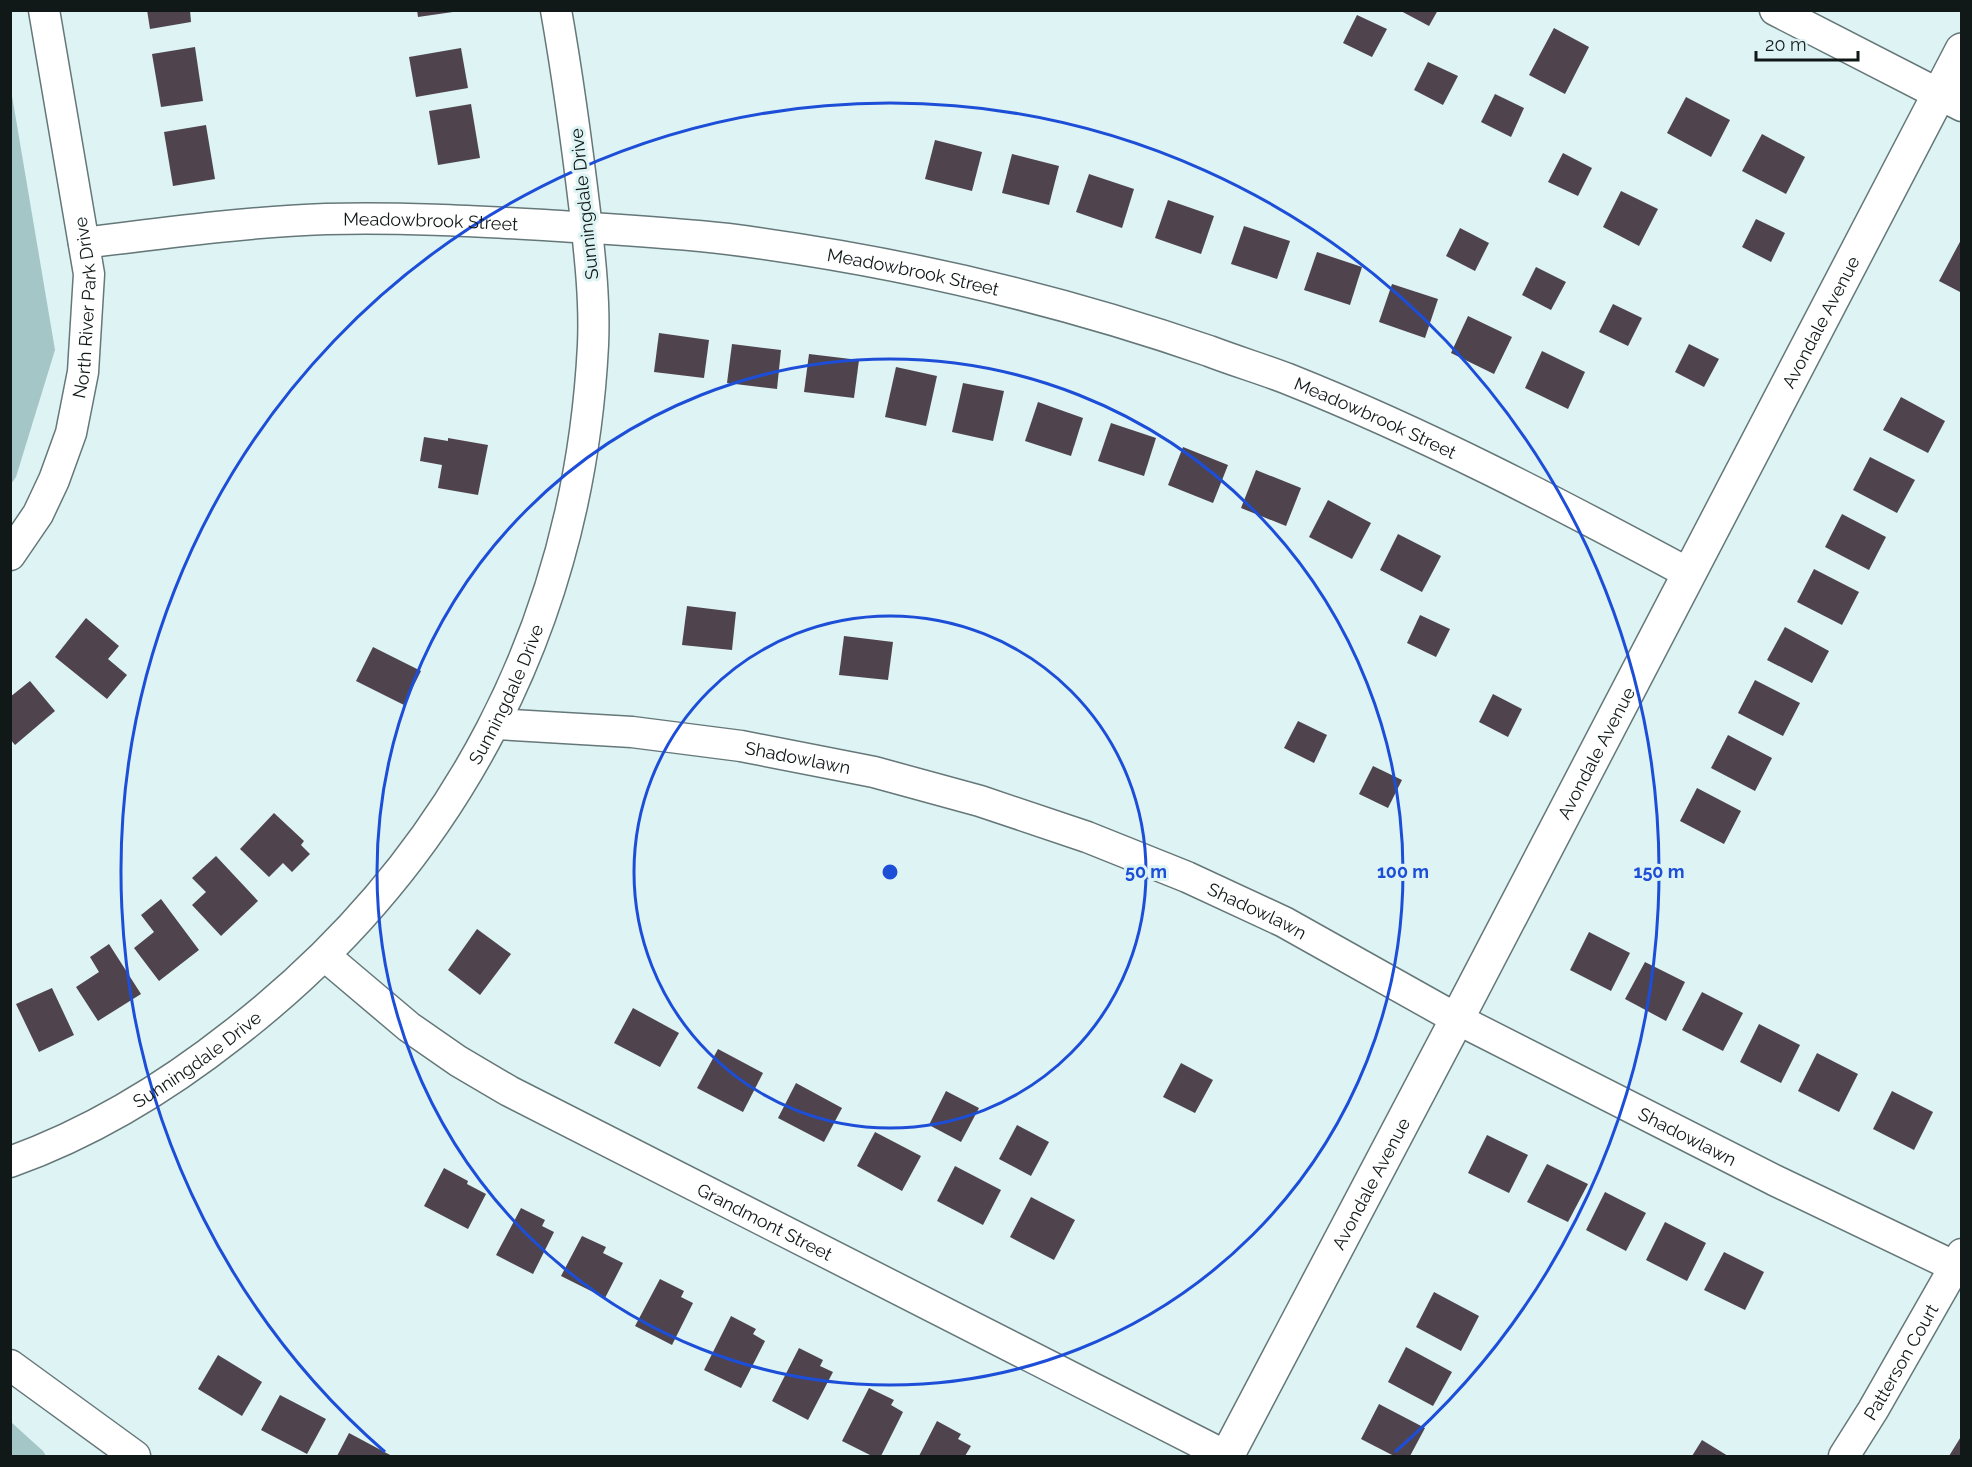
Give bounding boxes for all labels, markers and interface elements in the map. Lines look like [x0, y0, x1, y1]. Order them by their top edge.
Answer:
scale bar [1756, 24, 1858, 62]
text: 20 m [1765, 34, 1807, 55]
street label: Sunningdale Drive [566, 127, 602, 281]
street label: Meadowbrook Street [343, 208, 519, 234]
street label: North River Park Drive [68, 215, 100, 400]
street label: Meadowbrook Street [826, 243, 1001, 299]
street label: Avondale Avenue [1777, 252, 1864, 391]
street label: Meadowbrook Street [1292, 372, 1460, 462]
street label: Sunningdale Drive [464, 621, 547, 768]
street label: Avondale Avenue [1553, 683, 1639, 822]
street label: Shadowlawn [743, 737, 852, 778]
text: 50 m [1125, 861, 1167, 882]
text: 100 m [1377, 861, 1429, 882]
text: 150 m [1634, 861, 1685, 882]
centre of rings [880, 862, 900, 882]
street label: Shadowlawn [1205, 878, 1310, 943]
street label: Sunningdale Drive [129, 1006, 265, 1112]
street label: Shadowlawn [1635, 1102, 1740, 1170]
street label: Avondale Avenue [1327, 1114, 1414, 1253]
street label: Grandmont Street [694, 1178, 836, 1264]
street label: Patterson Court [1859, 1300, 1942, 1424]

